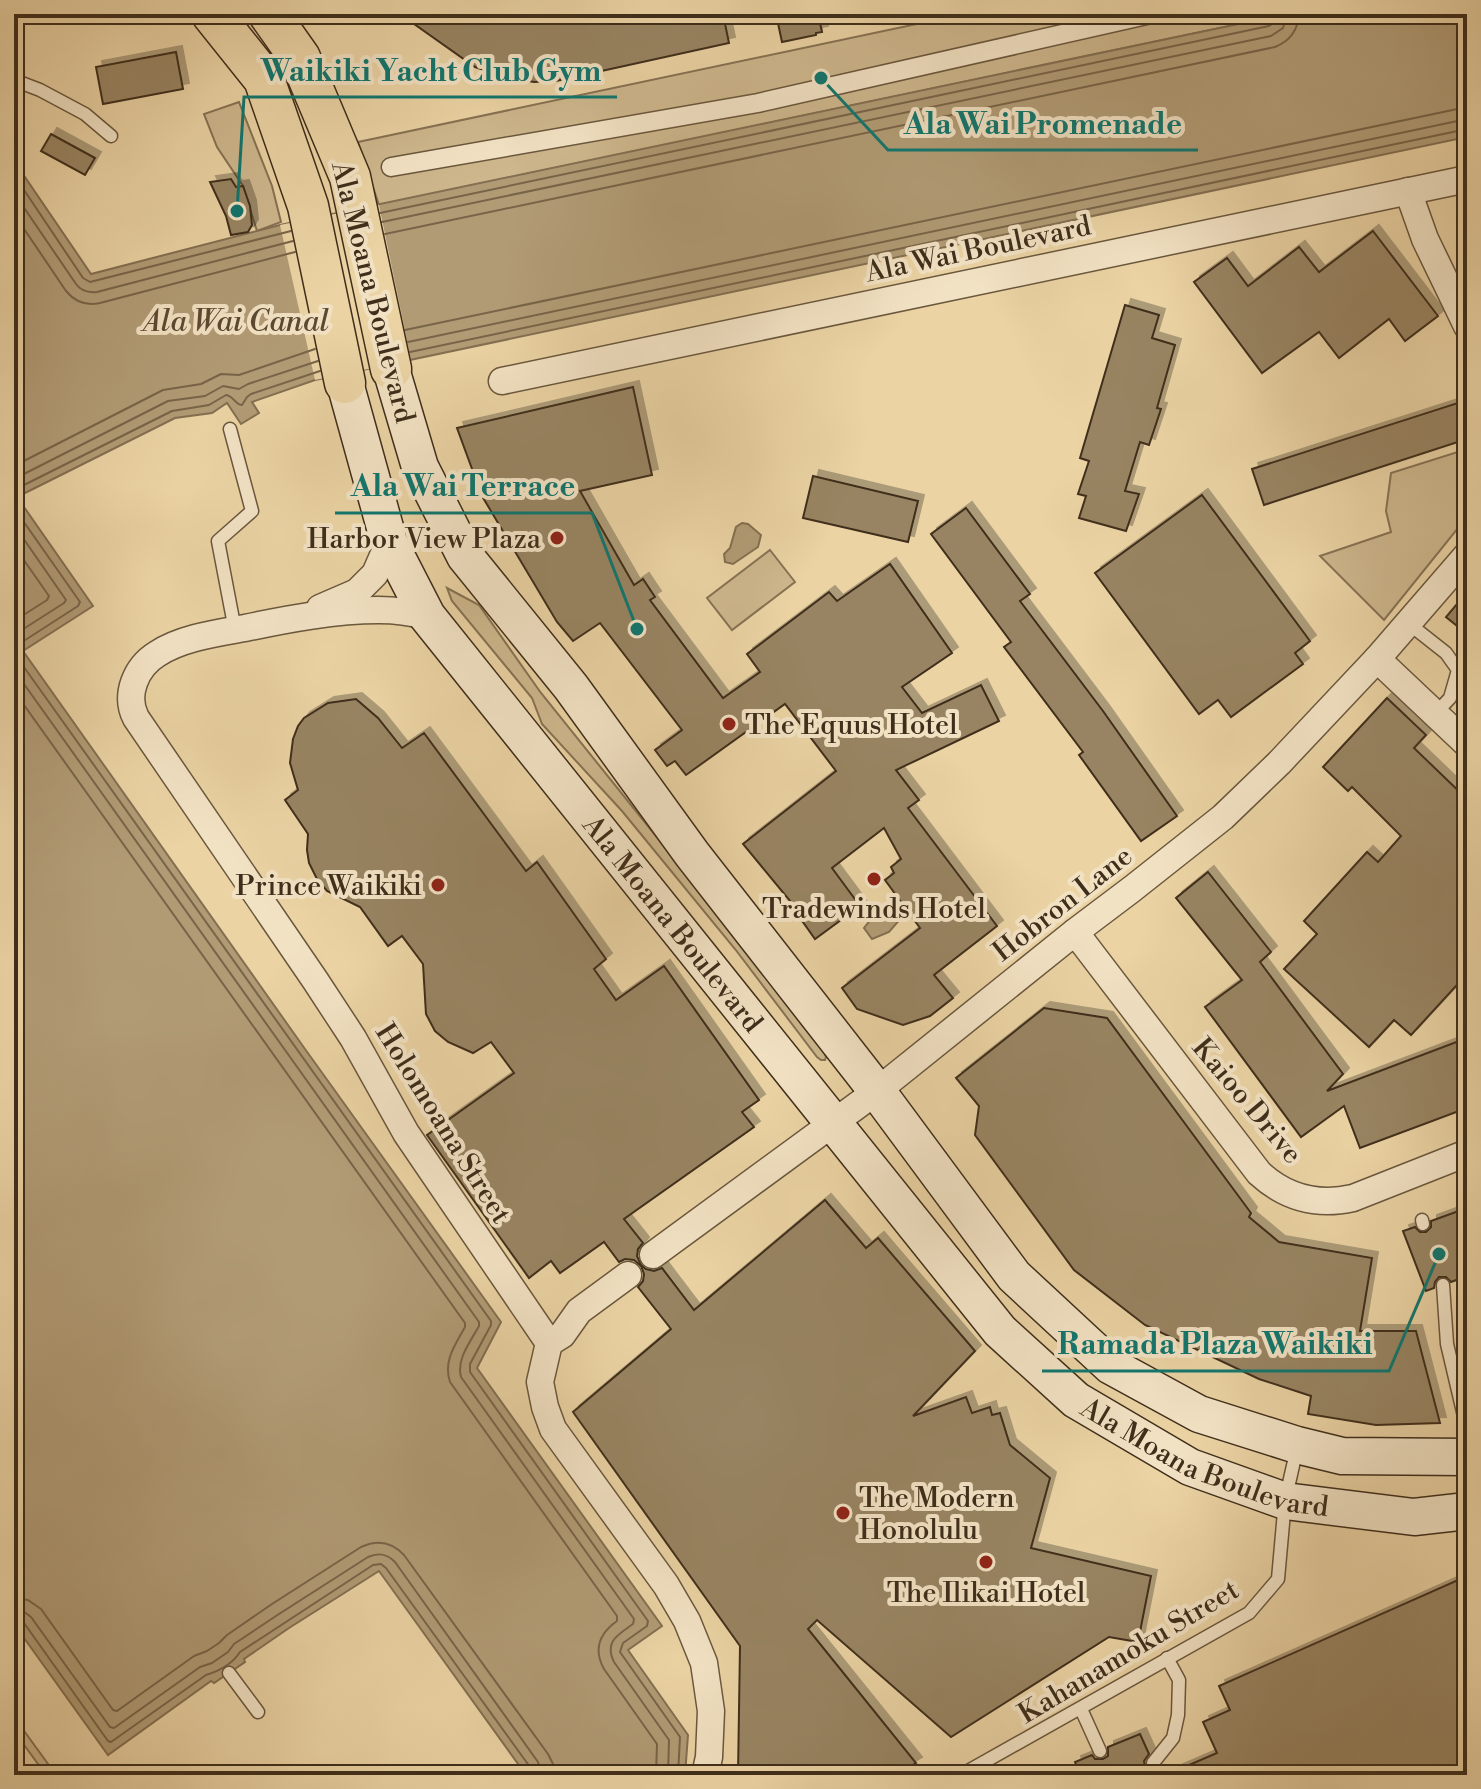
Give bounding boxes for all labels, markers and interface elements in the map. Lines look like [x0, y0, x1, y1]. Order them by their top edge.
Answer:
callout: Waikiki Yacht Club Gym [244, 43, 617, 97]
text: Waikiki Yacht Club Gym [260, 53, 601, 91]
callout: Ala Wai Promenade [888, 96, 1198, 150]
text: Ala Wai Promenade [903, 106, 1182, 144]
street label: Ala Moana Boulevard [323, 157, 422, 427]
street label: Ala Wai Boulevard [861, 208, 1094, 291]
water label: Ala Wai Canal [140, 303, 329, 341]
callout: Ala Wai Terrace [335, 459, 592, 513]
text: Ala Wai Terrace [350, 468, 575, 506]
place label: Harbor View Plaza [307, 522, 542, 557]
marker: Harbor View Plaza [548, 529, 566, 547]
place label: The Equus Hotel [745, 708, 957, 743]
marker: The Equus Hotel [720, 715, 738, 733]
street label: Ala Moana Boulevard [574, 808, 770, 1040]
street label: Hobron Lane [986, 839, 1140, 970]
place label: Prince Waikiki [235, 869, 422, 904]
marker: Tradewinds Hotel [865, 870, 883, 888]
marker: Prince Waikiki [429, 876, 447, 894]
place label: Tradewinds Hotel [762, 892, 986, 927]
street label: Holomoana Street [367, 1017, 518, 1230]
street label: Kaioo Drive [1184, 1031, 1310, 1171]
callout: Ramada Plaza Waikiki [1042, 1317, 1389, 1371]
text: Ramada Plaza Waikiki [1057, 1326, 1373, 1364]
street label: Ala Moana Boulevard [1073, 1390, 1331, 1525]
place label: The Modern Honolulu [859, 1481, 1015, 1548]
marker: The Modern Honolulu [834, 1504, 852, 1522]
marker: The Ilikai Hotel [977, 1553, 995, 1571]
street label: Kahanamoku Street [1012, 1573, 1245, 1732]
place label: The Ilikai Hotel [887, 1576, 1085, 1611]

